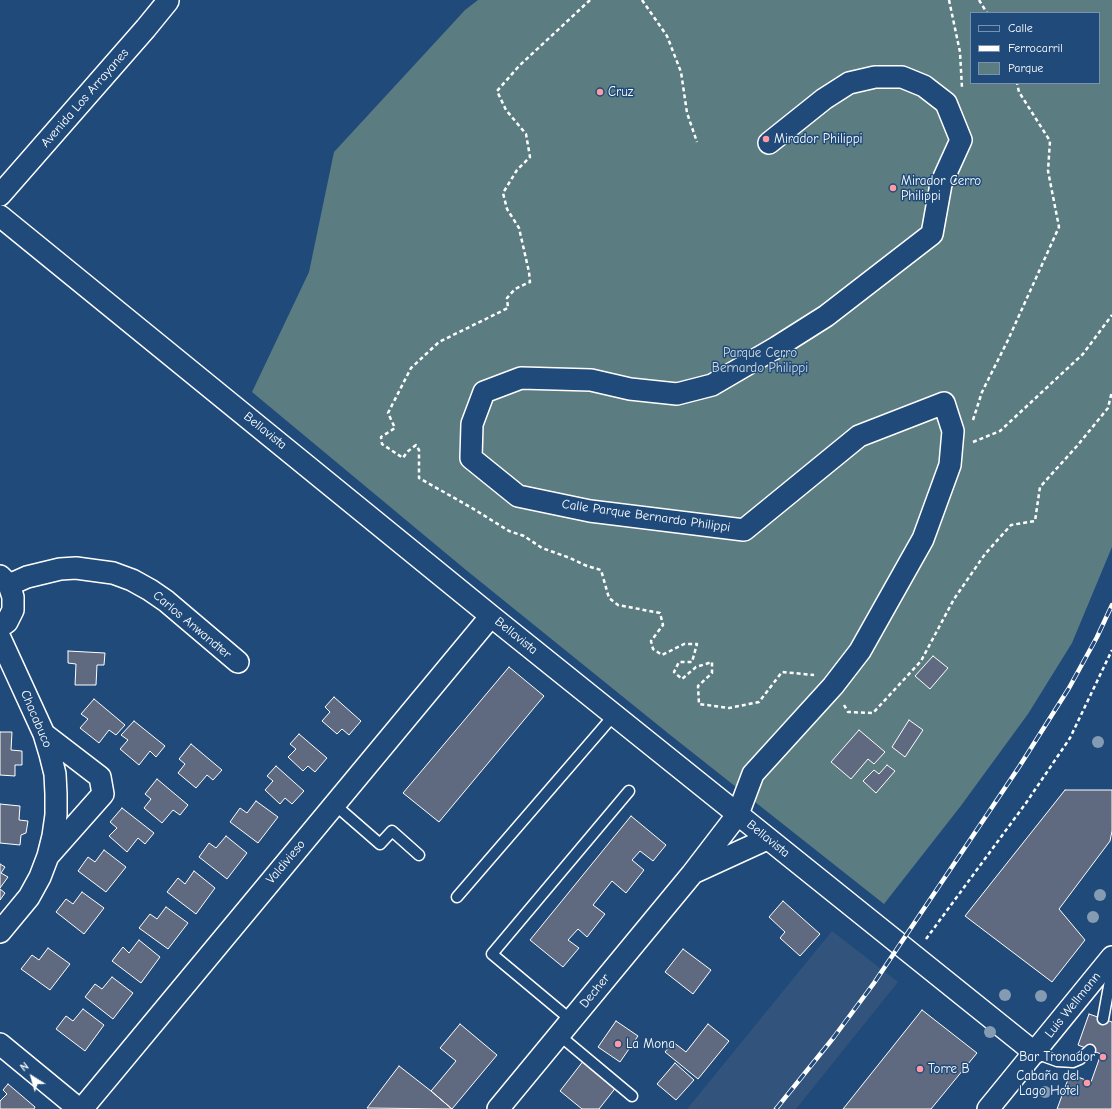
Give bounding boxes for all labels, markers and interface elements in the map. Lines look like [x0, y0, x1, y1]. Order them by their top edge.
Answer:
legend [970, 12, 1100, 84]
text: Calle [1008, 21, 1033, 35]
text: Ferrocarril [1008, 41, 1063, 55]
street label: Avenida Los Arrayanes [38, 45, 132, 151]
text: Parque [1008, 61, 1043, 75]
place label: Cruz [608, 84, 633, 100]
marker: Cruz [595, 87, 605, 97]
place label: Mirador Philippi [774, 131, 862, 147]
marker: Mirador Philippi [761, 134, 771, 144]
place label: Mirador Cerro Philippi [901, 173, 981, 204]
marker: Mirador Cerro Philippi [888, 183, 898, 193]
park label: Parque Cerro Bernardo Philippi [712, 345, 808, 376]
street label: Bellavista [240, 409, 290, 453]
street label: Calle Parque Bernardo Philippi [561, 496, 731, 536]
street label: Carlos Anwandter [150, 588, 234, 662]
street label: Bellavista [491, 614, 541, 658]
street label: Chacabuco [17, 688, 55, 750]
street label: Bellavista [743, 817, 793, 861]
street label: Valdivieso [263, 837, 309, 887]
street label: Luis Wellmann [1042, 969, 1104, 1041]
street label: Decher [576, 971, 614, 1011]
place label: La Mona [626, 1036, 675, 1052]
marker: La Mona [613, 1039, 623, 1049]
place label: Bar Tronador [1019, 1049, 1095, 1065]
marker: Bar Tronador [1098, 1052, 1108, 1062]
north arrow [12, 1057, 52, 1097]
text: N [18, 1060, 31, 1074]
place label: Torre B [928, 1061, 969, 1077]
marker: Torre B [915, 1064, 925, 1074]
place label: Cabaña del Lago Hotel [1016, 1068, 1079, 1099]
marker: Cabaña del Lago Hotel [1082, 1078, 1092, 1088]

